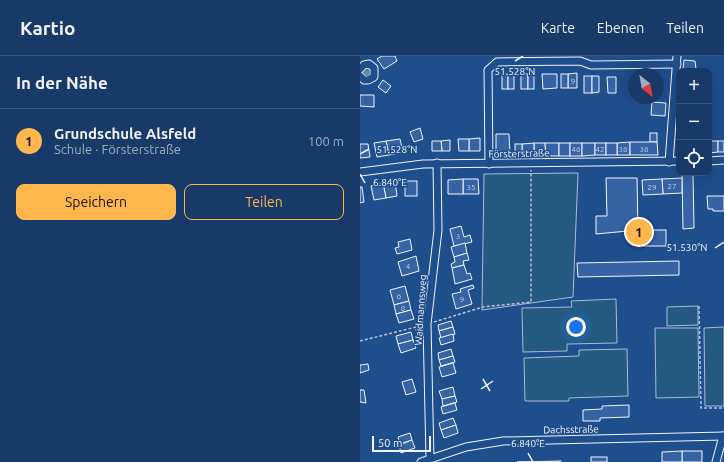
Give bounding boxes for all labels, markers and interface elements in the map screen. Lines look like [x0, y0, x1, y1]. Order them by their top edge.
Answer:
text: Kartio [20, 17, 76, 39]
text: Karte [541, 20, 575, 36]
text: Ebenen [597, 20, 644, 36]
text: Teilen [666, 20, 704, 36]
text: 51.528°N [494, 66, 536, 77]
north arrow [628, 68, 664, 104]
map controls [676, 68, 712, 176]
button: + [676, 68, 712, 104]
text: In der Nähe [16, 73, 108, 92]
house number: 9 [571, 77, 575, 86]
button: − [676, 104, 712, 140]
text: Grundschule Alsfeld [54, 125, 196, 142]
text: 1 [25, 134, 33, 148]
text: 100 m [308, 134, 344, 148]
button: locate [676, 140, 712, 176]
text: Schule · Försterstraße [54, 142, 181, 156]
text: 51.528°N [376, 144, 418, 155]
house number: 46 [571, 145, 581, 154]
house number: 42 [595, 145, 605, 154]
house number: 38 [618, 145, 628, 154]
house number: 36 [639, 145, 649, 154]
street label: Försterstraße [488, 147, 550, 160]
text: 6.840°E [373, 177, 407, 188]
house number: 27 [667, 182, 677, 191]
house number: 35 [466, 183, 476, 192]
house number: 29 [647, 183, 657, 192]
button: Speichern [16, 184, 176, 220]
button: Teilen [184, 184, 344, 220]
pin: 1 [626, 217, 652, 247]
house number: 3 [456, 232, 460, 241]
text: 51.530°N [666, 242, 708, 253]
house number: 4 [406, 262, 411, 271]
street label: Waidmannsweg [413, 274, 428, 346]
house number: 6 [397, 292, 402, 301]
house number: 9 [460, 295, 464, 304]
house number: 8 [401, 304, 406, 313]
your location [566, 317, 586, 337]
street label: Dachsstraße [543, 424, 599, 435]
scale bar [372, 434, 431, 453]
text: 50 m [378, 437, 402, 449]
text: 6.840°E [511, 438, 545, 449]

